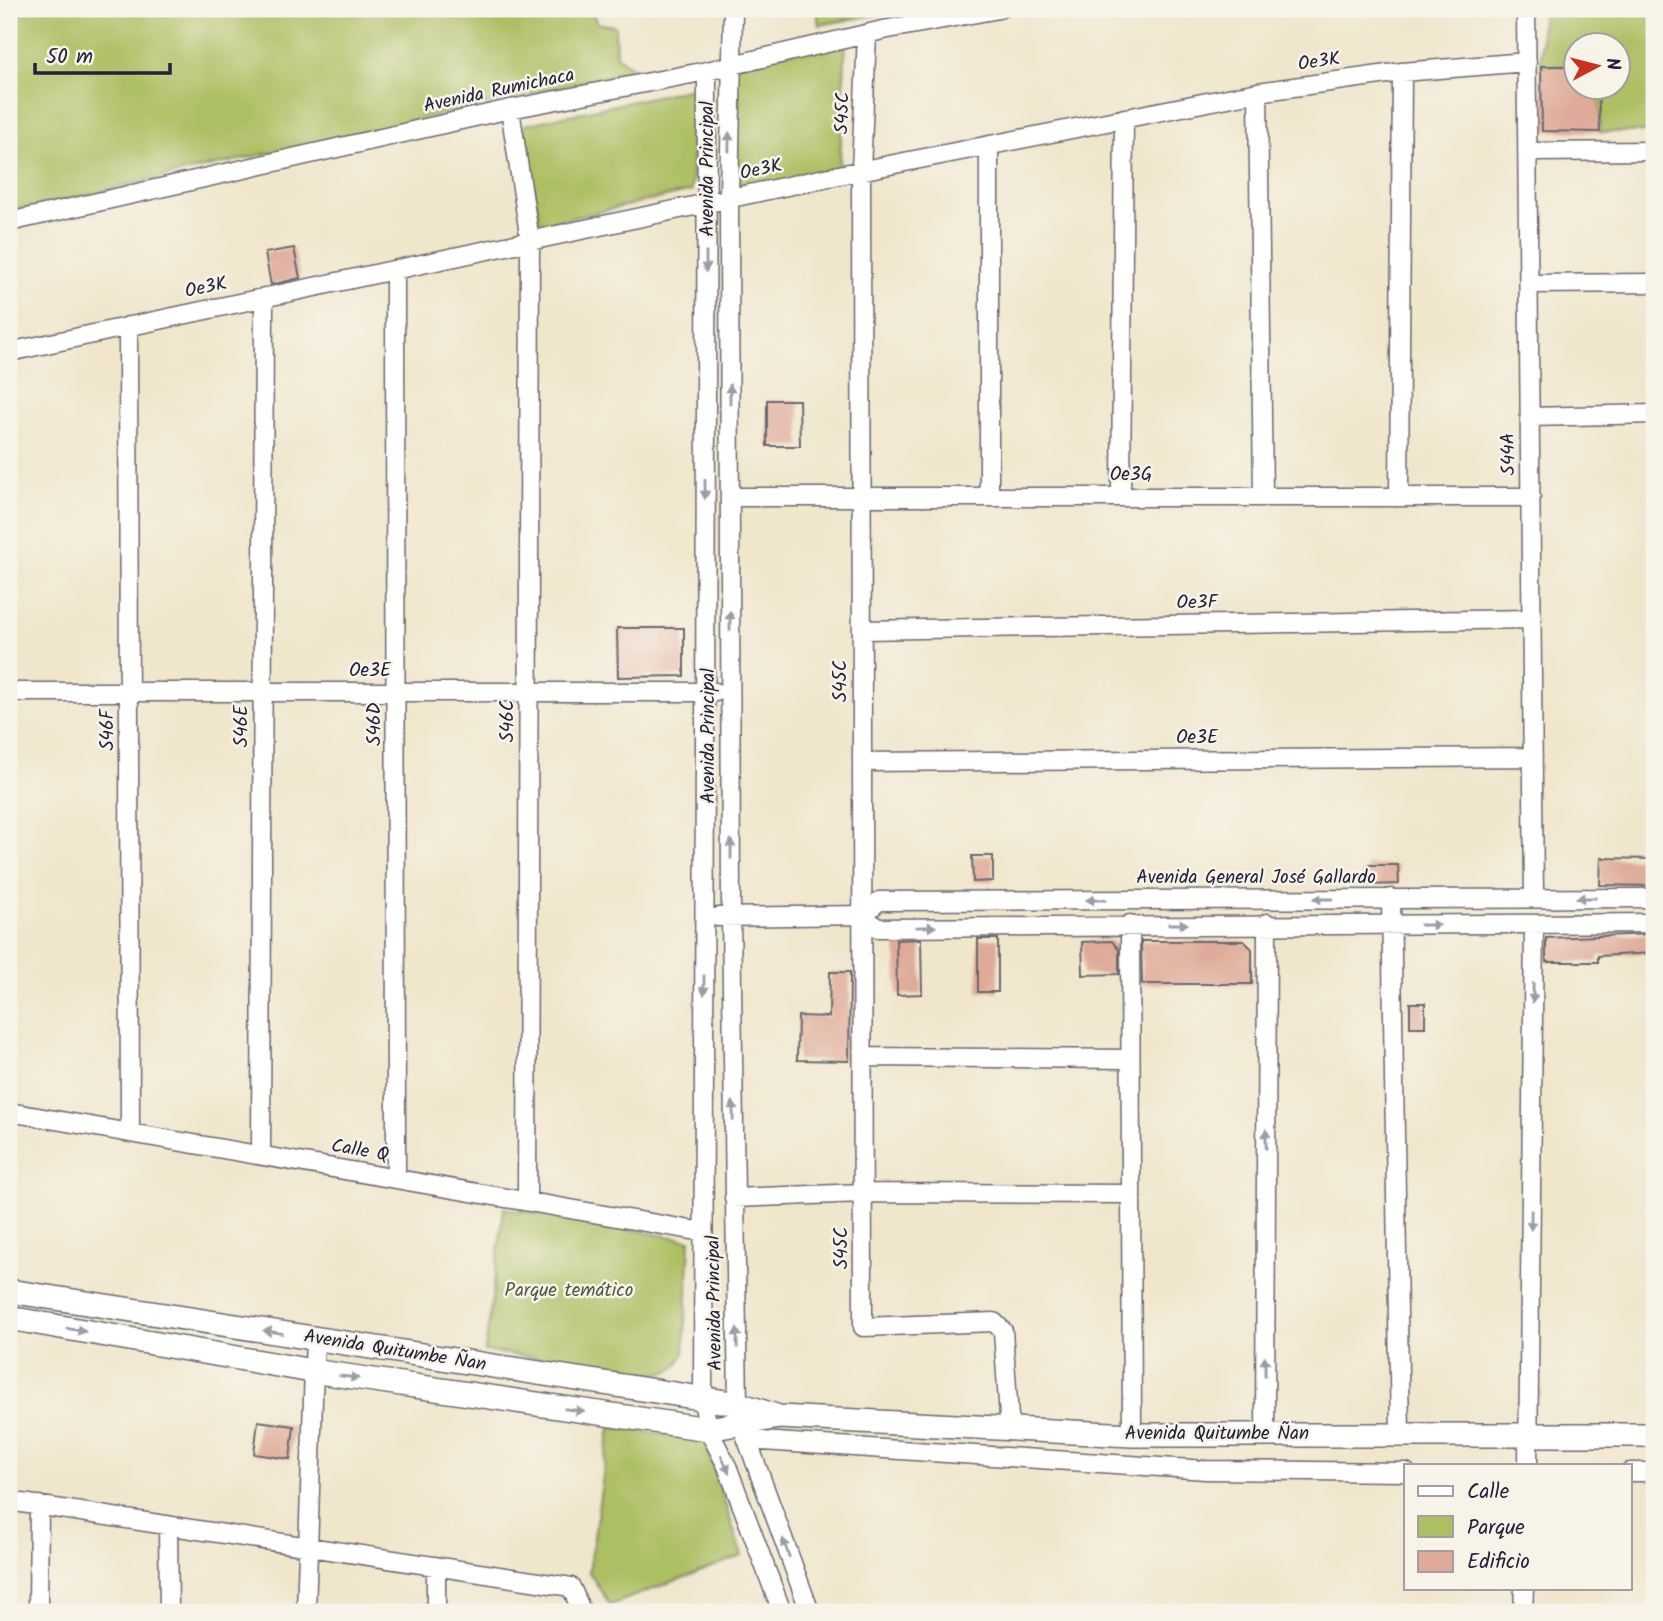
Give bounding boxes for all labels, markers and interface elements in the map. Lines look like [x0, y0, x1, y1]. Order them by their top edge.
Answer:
scale bar [35, 32, 170, 76]
north arrow [1562, 32, 1632, 102]
text: 50 m [46, 41, 93, 74]
street label: Oe3K [1296, 44, 1343, 80]
text: N [1596, 56, 1628, 72]
street label: Avenida Rumichaca [421, 60, 577, 122]
street label: S45C [827, 91, 859, 135]
street label: Avenida Principal [693, 101, 723, 237]
one-way arrow [723, 131, 735, 153]
street label: Oe3K [737, 151, 786, 189]
one-way arrow [700, 251, 712, 273]
street label: Oe3K [182, 269, 231, 307]
one-way arrow [724, 382, 736, 404]
street label: S44A [1494, 432, 1524, 476]
street label: Oe3G [1110, 460, 1152, 490]
one-way arrow [699, 479, 711, 501]
street label: Oe3F [1176, 588, 1220, 618]
one-way arrow [724, 610, 736, 632]
street label: Oe3E [349, 656, 392, 686]
street label: S45C [826, 660, 856, 702]
street label: Avenida Principal [694, 668, 724, 804]
street label: S46C [493, 700, 523, 742]
street label: S46D [360, 702, 390, 746]
street label: S46E [227, 704, 257, 747]
street label: S46F [93, 707, 123, 751]
street label: Oe3E [1176, 723, 1219, 753]
one-way arrow [725, 837, 737, 859]
street label: Avenida General José Gallardo [1136, 863, 1376, 893]
one-way arrow [1575, 892, 1597, 904]
one-way arrow [1312, 893, 1334, 905]
one-way arrow [1084, 894, 1106, 906]
one-way arrow [1167, 918, 1189, 930]
one-way arrow [1419, 919, 1441, 931]
one-way arrow [915, 922, 937, 933]
one-way arrow [698, 975, 710, 997]
one-way arrow [1527, 982, 1539, 1004]
one-way arrow [727, 1100, 739, 1122]
one-way arrow [1260, 1127, 1272, 1149]
street label: Calle Q [329, 1131, 391, 1171]
one-way arrow [1525, 1210, 1537, 1232]
street label: S45C [827, 1227, 857, 1269]
street label: Avenida Principal [699, 1235, 731, 1371]
park label: Parque temático [505, 1276, 633, 1306]
street label: Avenida Quitumbe Ñan [302, 1322, 488, 1380]
one-way arrow [65, 1325, 87, 1336]
one-way arrow [261, 1326, 283, 1337]
one-way arrow [731, 1327, 743, 1349]
one-way arrow [1259, 1355, 1271, 1377]
one-way arrow [338, 1372, 360, 1383]
one-way arrow [563, 1404, 585, 1415]
street label: Avenida Quitumbe Ñan [1125, 1419, 1309, 1449]
one-way arrow [720, 1454, 731, 1474]
legend [1404, 1464, 1632, 1590]
text: Calle [1467, 1476, 1510, 1509]
text: Parque [1467, 1512, 1525, 1545]
one-way arrow [780, 1538, 791, 1559]
text: Edificio [1467, 1546, 1530, 1579]

